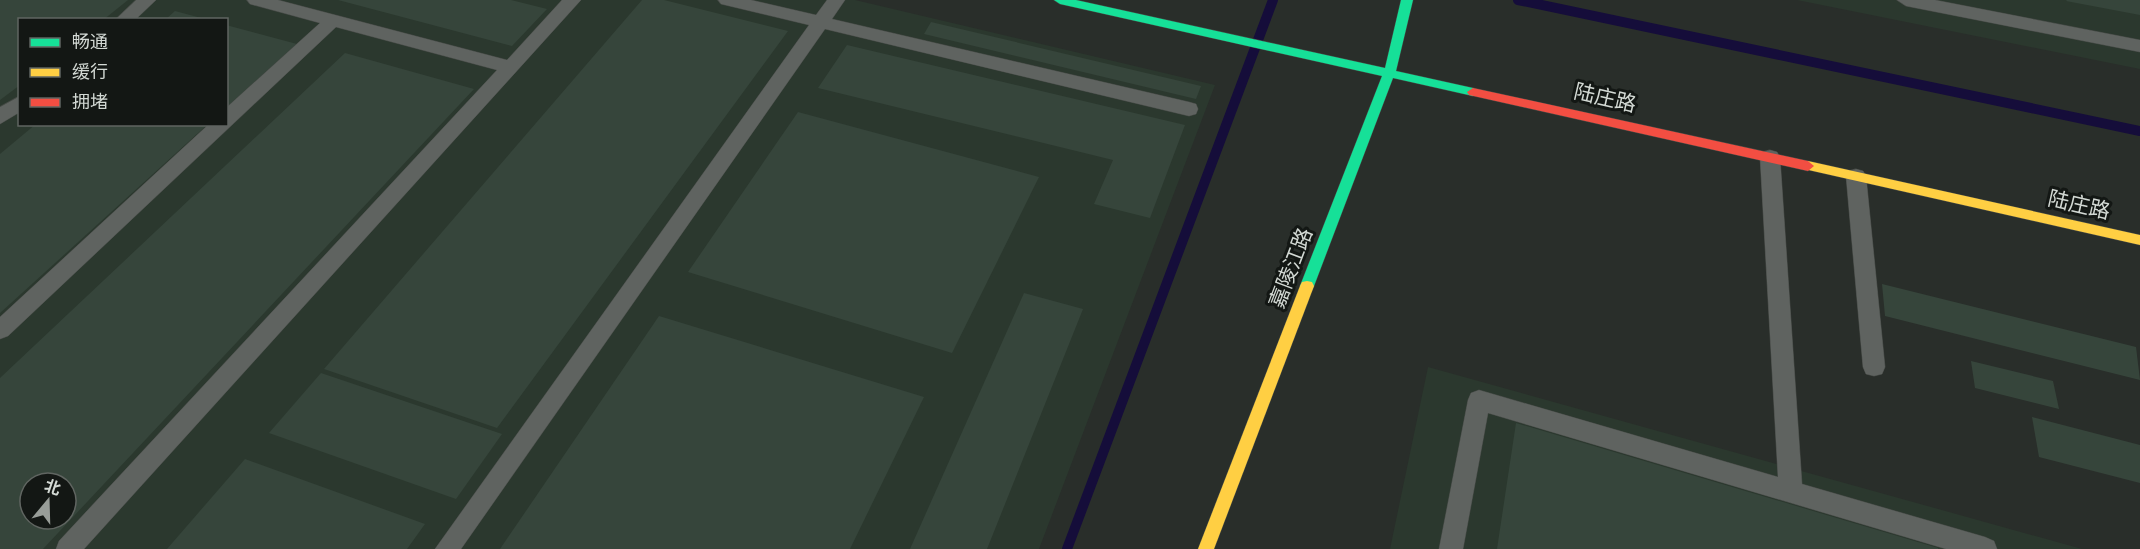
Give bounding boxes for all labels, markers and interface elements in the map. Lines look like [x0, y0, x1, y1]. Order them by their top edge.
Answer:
legend [18, 18, 228, 126]
text: 畅通 [72, 31, 108, 53]
text: 缓行 [72, 61, 108, 83]
street label: 陆庄路 [1572, 78, 1639, 117]
text: 拥堵 [72, 91, 108, 113]
street label: 陆庄路 [2046, 185, 2113, 224]
street label: 嘉陵江路 [1264, 224, 1317, 312]
north arrow [18, 471, 78, 531]
text: 北 [42, 476, 63, 499]

